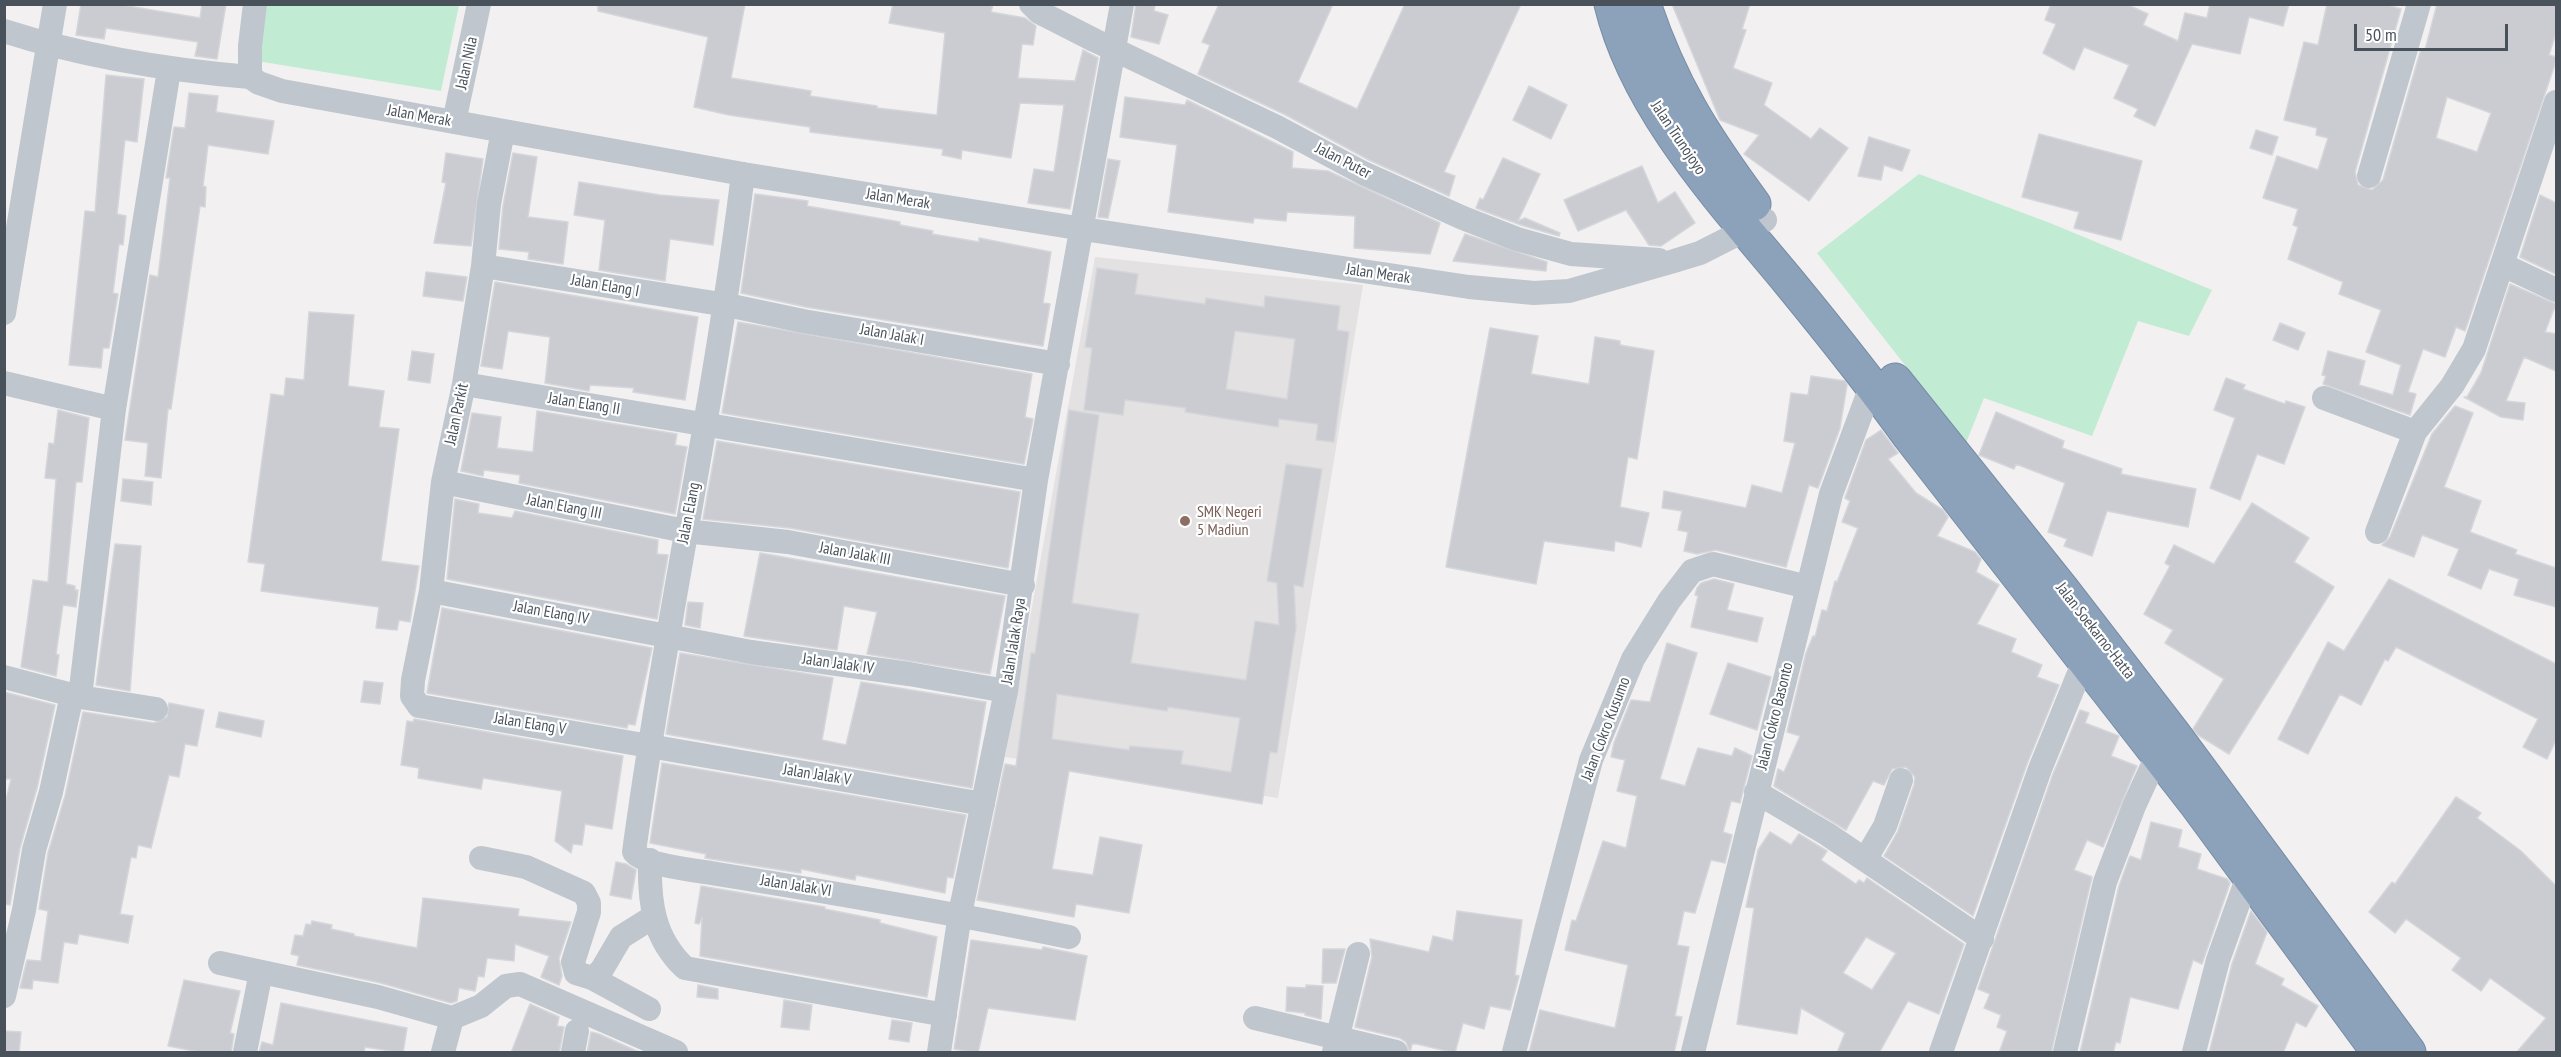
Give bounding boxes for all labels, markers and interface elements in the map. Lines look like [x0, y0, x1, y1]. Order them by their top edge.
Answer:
scale bar [2357, 12, 2512, 50]
text: 50 m [2365, 23, 2397, 46]
street label: Jalan Nila [452, 35, 482, 91]
street label: Jalan Trunojoyo [1646, 97, 1710, 179]
street label: Jalan Merak [386, 101, 452, 131]
street label: Jalan Puter [1312, 139, 1374, 183]
street label: Jalan Merak [865, 184, 931, 214]
street label: Jalan Merak [1345, 260, 1411, 288]
street label: Jalan Elang I [569, 271, 641, 301]
street label: Jalan Jalak I [859, 320, 925, 350]
street label: Jalan Parkit [441, 381, 473, 447]
street label: Jalan Elang II [547, 389, 621, 419]
street label: Jalan Elang [674, 481, 704, 545]
street label: Jalan Elang III [525, 490, 603, 524]
place label: SMK Negeri 5 Madiun [1197, 502, 1262, 540]
marker: SMK Negeri 5 Madiun [1178, 514, 1192, 528]
street label: Jalan Jalak III [818, 538, 892, 570]
street label: Jalan Soekarno-Hatta [2051, 579, 2139, 683]
street label: Jalan Jalak Raya [998, 596, 1030, 686]
street label: Jalan Elang IV [512, 597, 590, 629]
street label: Jalan Jalak IV [801, 649, 875, 679]
street label: Jalan Cokro Basonto [1752, 660, 1798, 772]
street label: Jalan Cokro Kusumo [1577, 674, 1635, 784]
street label: Jalan Elang V [493, 709, 567, 739]
street label: Jalan Jalak V [782, 760, 852, 790]
street label: Jalan Jalak VI [759, 871, 833, 901]

